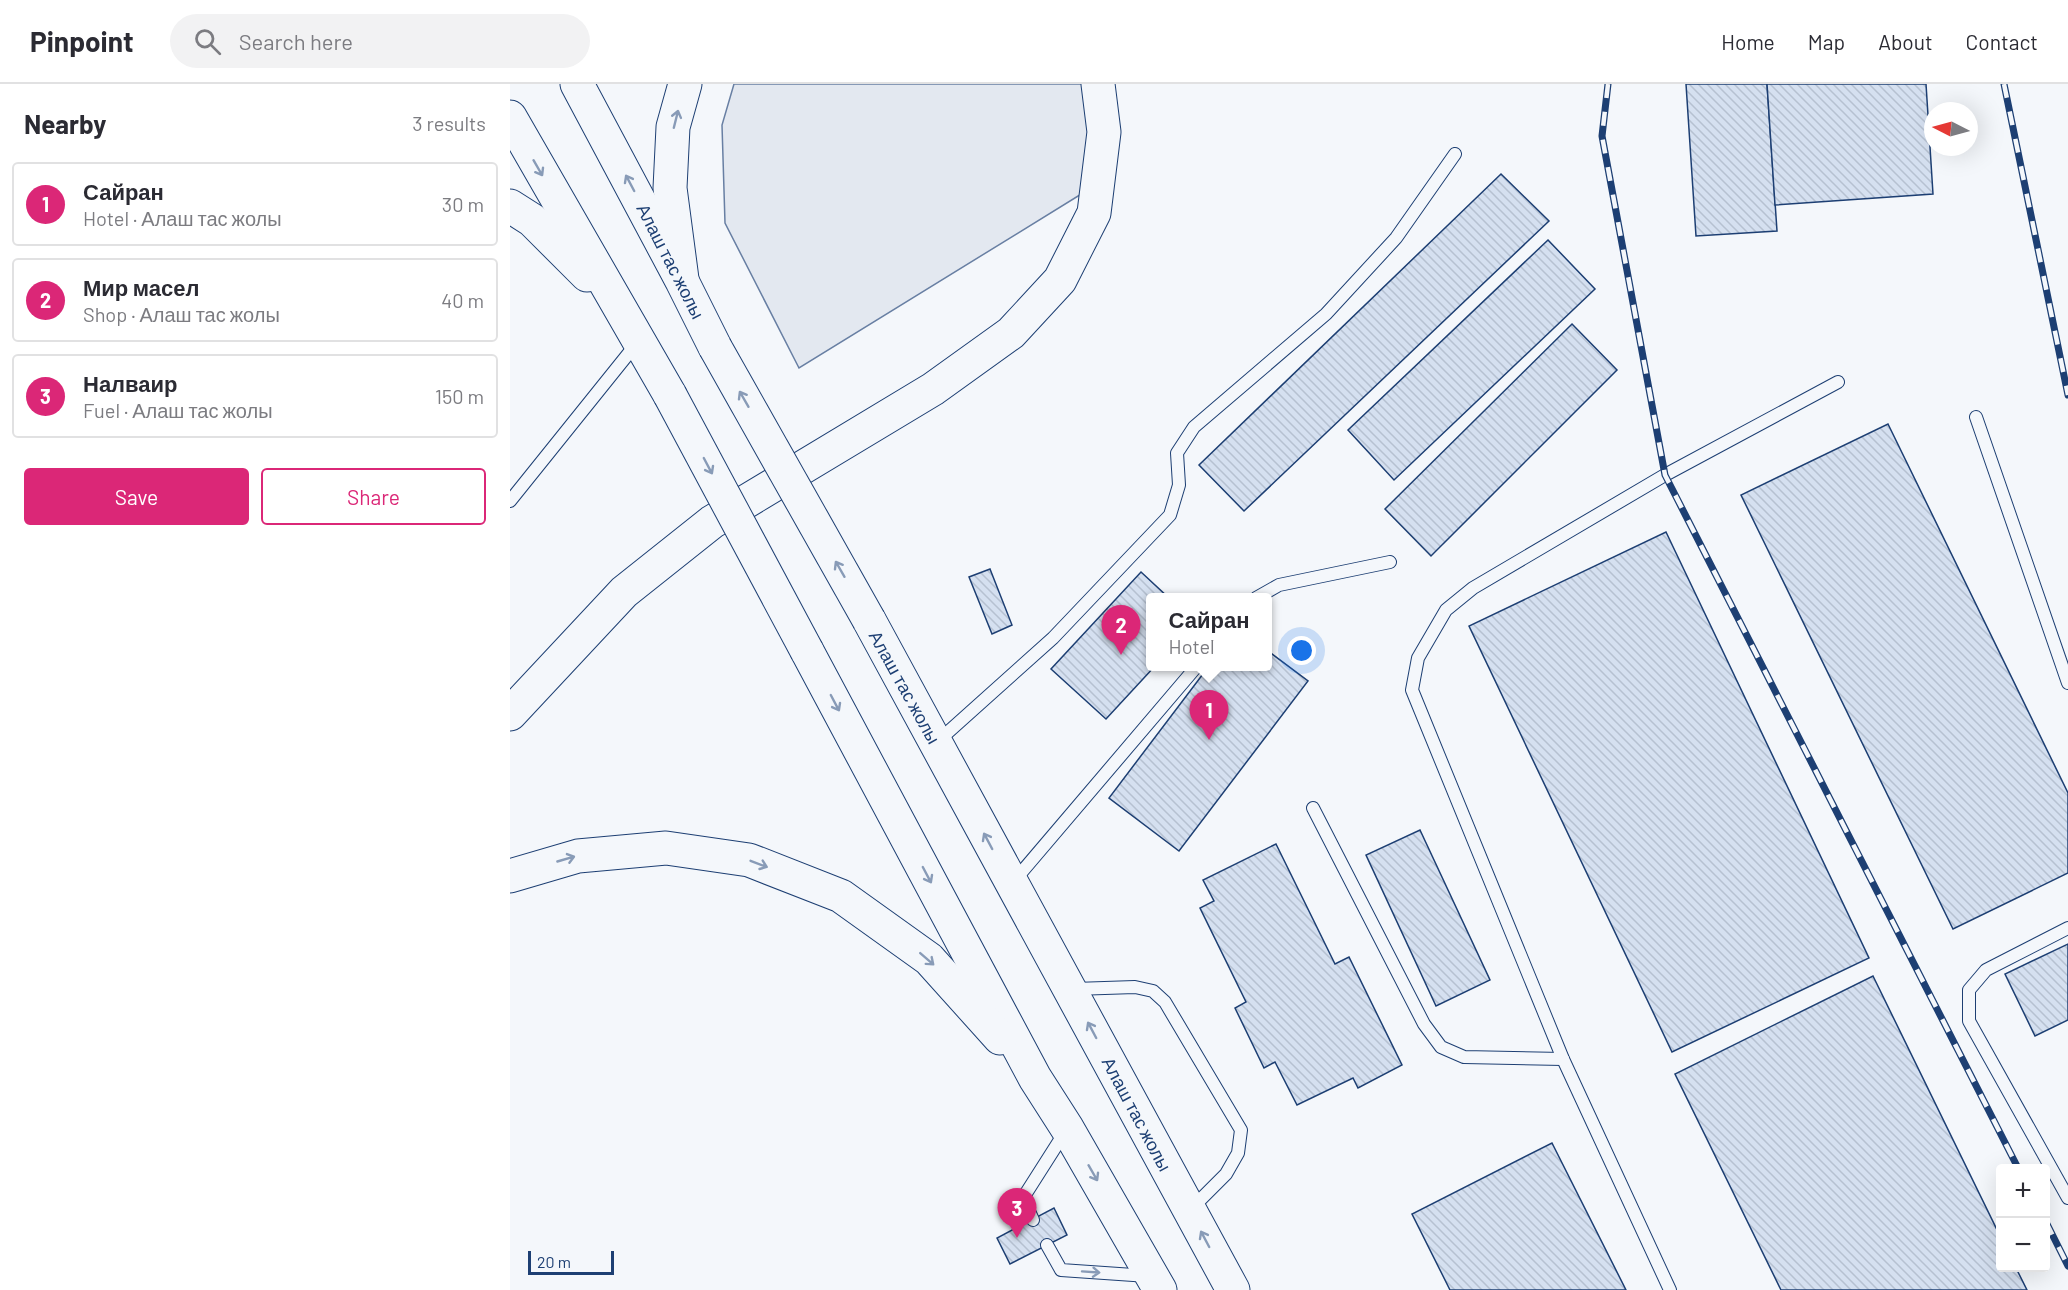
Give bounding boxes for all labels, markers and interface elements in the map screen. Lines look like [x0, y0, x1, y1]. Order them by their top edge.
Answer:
search box [170, 14, 590, 68]
text: Pinpoint [30, 24, 134, 58]
icon: search [191, 25, 224, 58]
text: Search here [239, 28, 353, 54]
text: Home [1721, 29, 1775, 54]
text: Map [1808, 29, 1845, 54]
text: About [1878, 29, 1933, 54]
text: Contact [1966, 29, 2038, 54]
north arrow [1924, 102, 1978, 156]
text: Nearby [24, 108, 106, 139]
one-way arrow [670, 109, 682, 128]
text: 3 results [412, 111, 486, 135]
one-way arrow [533, 159, 544, 177]
one-way arrow [624, 175, 635, 193]
text: Сайран [83, 178, 164, 204]
text: 1 [42, 192, 49, 216]
text: 30 m [442, 192, 484, 216]
street label: Алаш тас жолы [633, 200, 709, 322]
text: Hotel · Алаш тас жолы [83, 206, 282, 230]
text: Мир масел [83, 274, 199, 300]
text: 2 [40, 288, 51, 312]
text: 40 m [441, 288, 484, 312]
text: Shop · Алаш тас жолы [83, 302, 280, 326]
text: Налваир [83, 370, 178, 396]
text: 3 [40, 384, 51, 408]
text: 150 m [435, 384, 484, 408]
one-way arrow [738, 391, 750, 408]
text: Fuel · Алаш тас жолы [83, 398, 273, 422]
one-way arrow [703, 456, 714, 474]
button: Save [24, 468, 249, 525]
button: Share [261, 468, 486, 525]
one-way arrow [834, 561, 846, 578]
popup [1146, 593, 1272, 671]
pin: 2 [1102, 606, 1140, 655]
text: Сайран [1169, 606, 1249, 632]
street label: Алаш тас жолы [865, 626, 945, 748]
text: Hotel [1169, 634, 1215, 658]
your location [1287, 636, 1316, 665]
pin: 1 [1190, 690, 1228, 740]
one-way arrow [830, 693, 841, 711]
one-way arrow [982, 832, 993, 850]
one-way arrow [556, 853, 575, 864]
one-way arrow [749, 859, 767, 870]
one-way arrow [922, 865, 933, 883]
one-way arrow [919, 952, 934, 966]
one-way arrow [1086, 1022, 1098, 1039]
street label: Алаш тас жолы [1098, 1053, 1176, 1175]
one-way arrow [1088, 1164, 1099, 1182]
map controls [1996, 1164, 2050, 1272]
button: + [1996, 1164, 2050, 1218]
pin: 3 [998, 1188, 1036, 1238]
button: − [1996, 1218, 2050, 1272]
one-way arrow [1199, 1230, 1210, 1248]
scale bar [528, 1248, 614, 1276]
text: 20 m [537, 1252, 571, 1271]
one-way arrow [1081, 1267, 1101, 1278]

